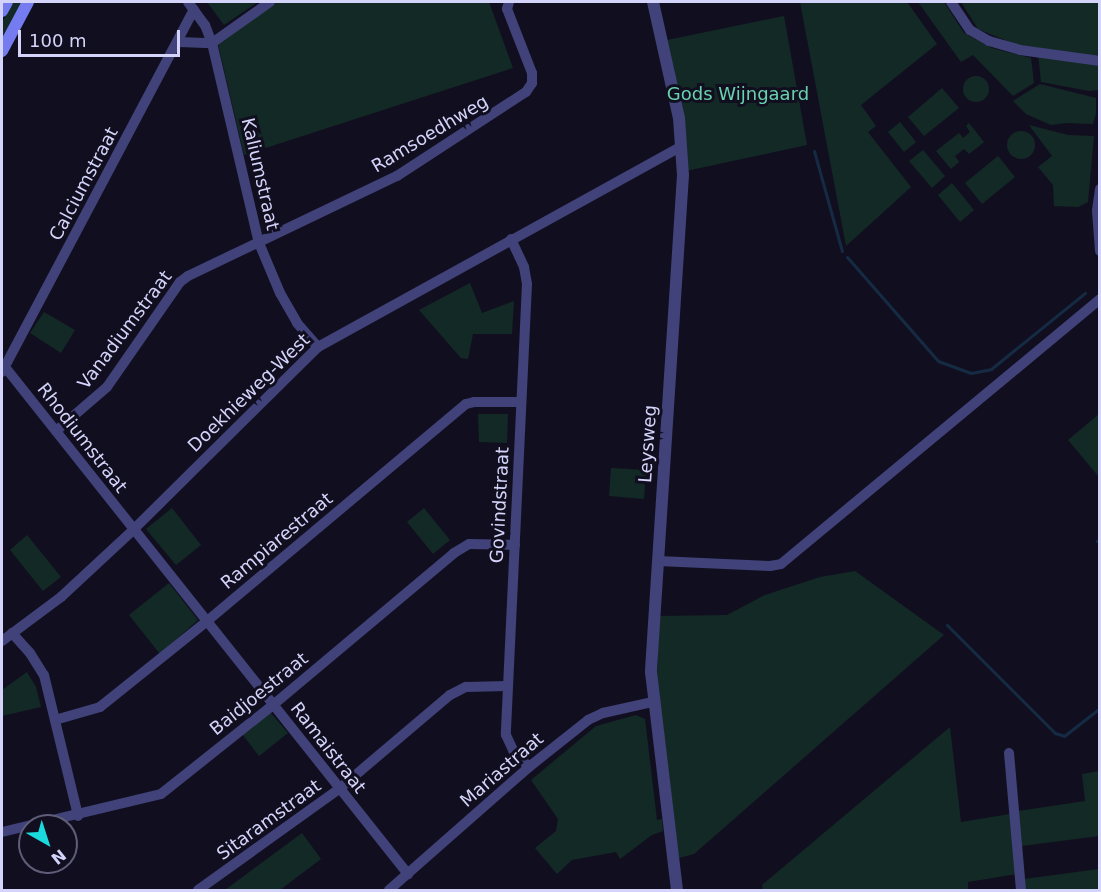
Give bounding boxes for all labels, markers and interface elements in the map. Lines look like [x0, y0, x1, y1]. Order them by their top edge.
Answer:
scale bar [21, 18, 183, 56]
text: 100 m [29, 30, 87, 51]
park label: Gods Wijngaard [667, 83, 809, 105]
street label: Ramsoedhweg [368, 91, 492, 177]
street label: Kaliumstraat [237, 116, 283, 232]
street label: Calciumstraat [45, 124, 123, 244]
street label: Vanadiumstraat [73, 267, 177, 393]
street label: Doekhieweg-West [184, 329, 314, 457]
street label: Rhodiumstraat [32, 379, 132, 497]
street label: Leysweg [635, 404, 661, 484]
street label: Govindstraat [486, 446, 514, 564]
street label: Rampiarestraat [217, 488, 337, 594]
street label: Baidjoestraat [206, 648, 312, 740]
street label: Ramaistraat [286, 698, 370, 798]
street label: Mariastraat [456, 728, 548, 812]
street label: Sitaramstraat [213, 775, 325, 865]
north arrow [18, 814, 78, 874]
text: N [47, 845, 70, 868]

